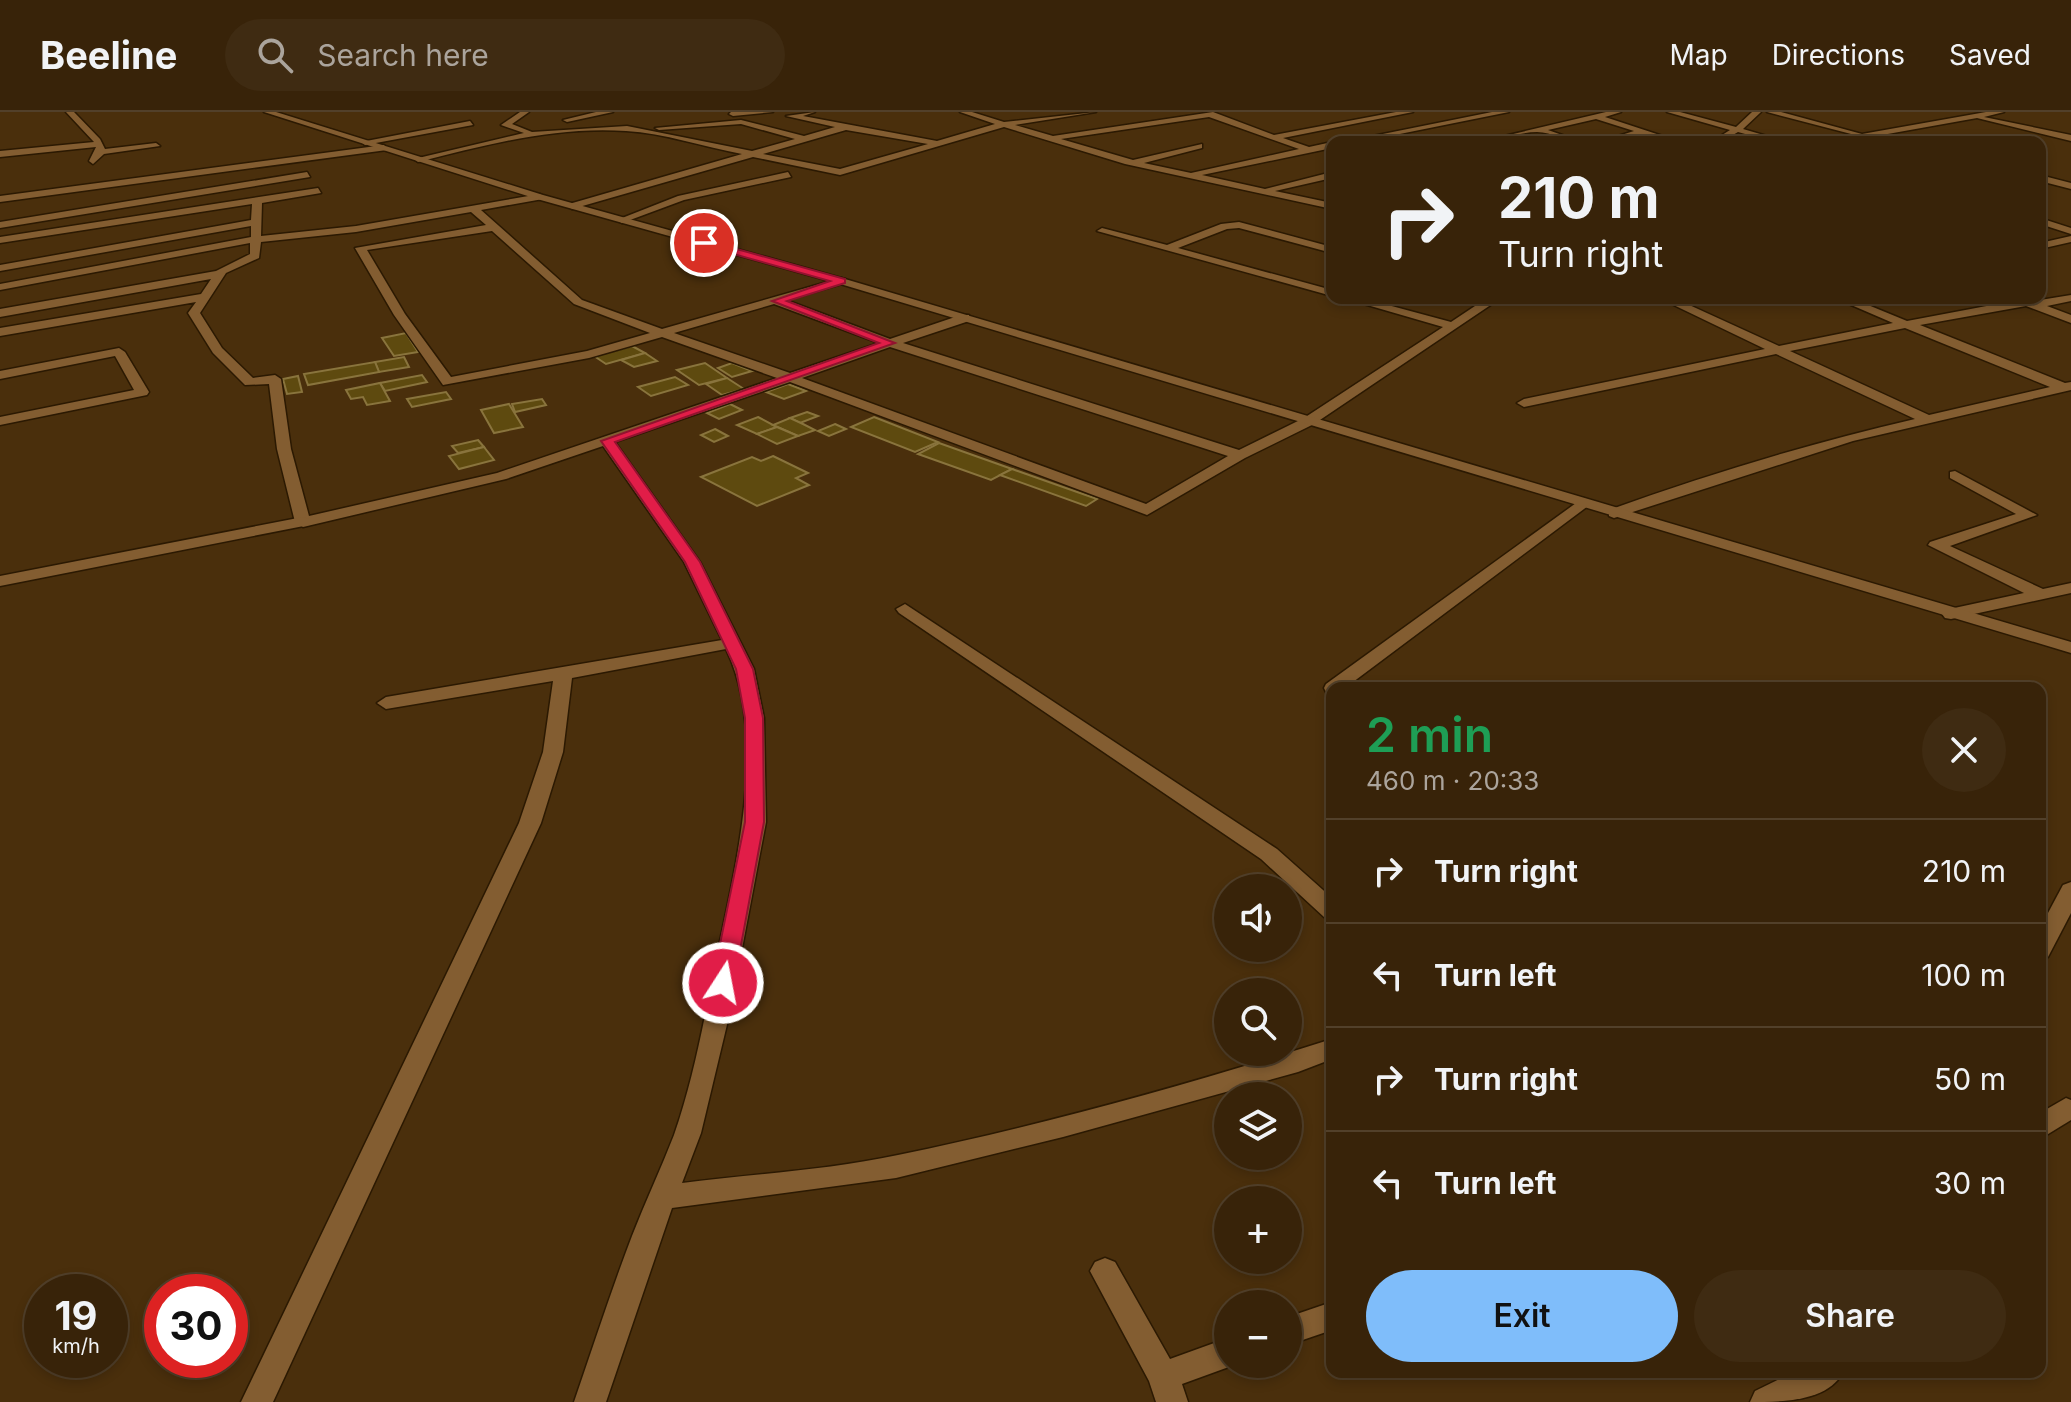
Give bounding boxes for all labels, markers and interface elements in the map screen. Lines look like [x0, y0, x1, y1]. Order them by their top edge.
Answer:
search box [225, 19, 785, 91]
text: Beeline [40, 32, 177, 78]
icon: search [253, 33, 297, 77]
text: Search here [317, 37, 489, 73]
text: Map [1669, 38, 1728, 72]
text: Directions [1772, 38, 1905, 72]
text: Saved [1949, 38, 2031, 72]
text: 210 m [1498, 164, 1660, 232]
icon: right [1366, 168, 1470, 272]
pin [670, 209, 738, 277]
icon: arrive [682, 221, 726, 265]
text: Turn right [1498, 232, 1663, 276]
text: 2 min [1366, 705, 1493, 764]
button: close [1922, 708, 2006, 792]
text: 460 m · 20:33 [1366, 765, 1539, 796]
icon: right [1366, 849, 1410, 893]
text: Turn right [1434, 853, 1578, 889]
text: 210 m [1922, 853, 2006, 889]
map controls [1214, 874, 1302, 1378]
button: sound [1214, 874, 1302, 962]
position arrow [681, 941, 765, 1025]
icon: left [1366, 953, 1410, 997]
text: Turn left [1434, 957, 1556, 993]
text: 100 m [1921, 957, 2006, 993]
button: search [1214, 978, 1302, 1066]
icon: right [1366, 1057, 1410, 1101]
text: Turn right [1434, 1061, 1578, 1097]
text: 50 m [1934, 1061, 2006, 1097]
button: layers [1214, 1082, 1302, 1170]
icon: left [1366, 1161, 1410, 1205]
text: Turn left [1434, 1165, 1556, 1201]
text: 30 m [1934, 1165, 2006, 1201]
button: + [1214, 1186, 1302, 1274]
button: Exit [1366, 1270, 1678, 1362]
button: Share [1694, 1270, 2006, 1362]
speed limit sign: 30 [144, 1274, 248, 1378]
button: − [1214, 1290, 1302, 1378]
text: 19 [54, 1291, 98, 1340]
text: km/h [52, 1334, 100, 1358]

